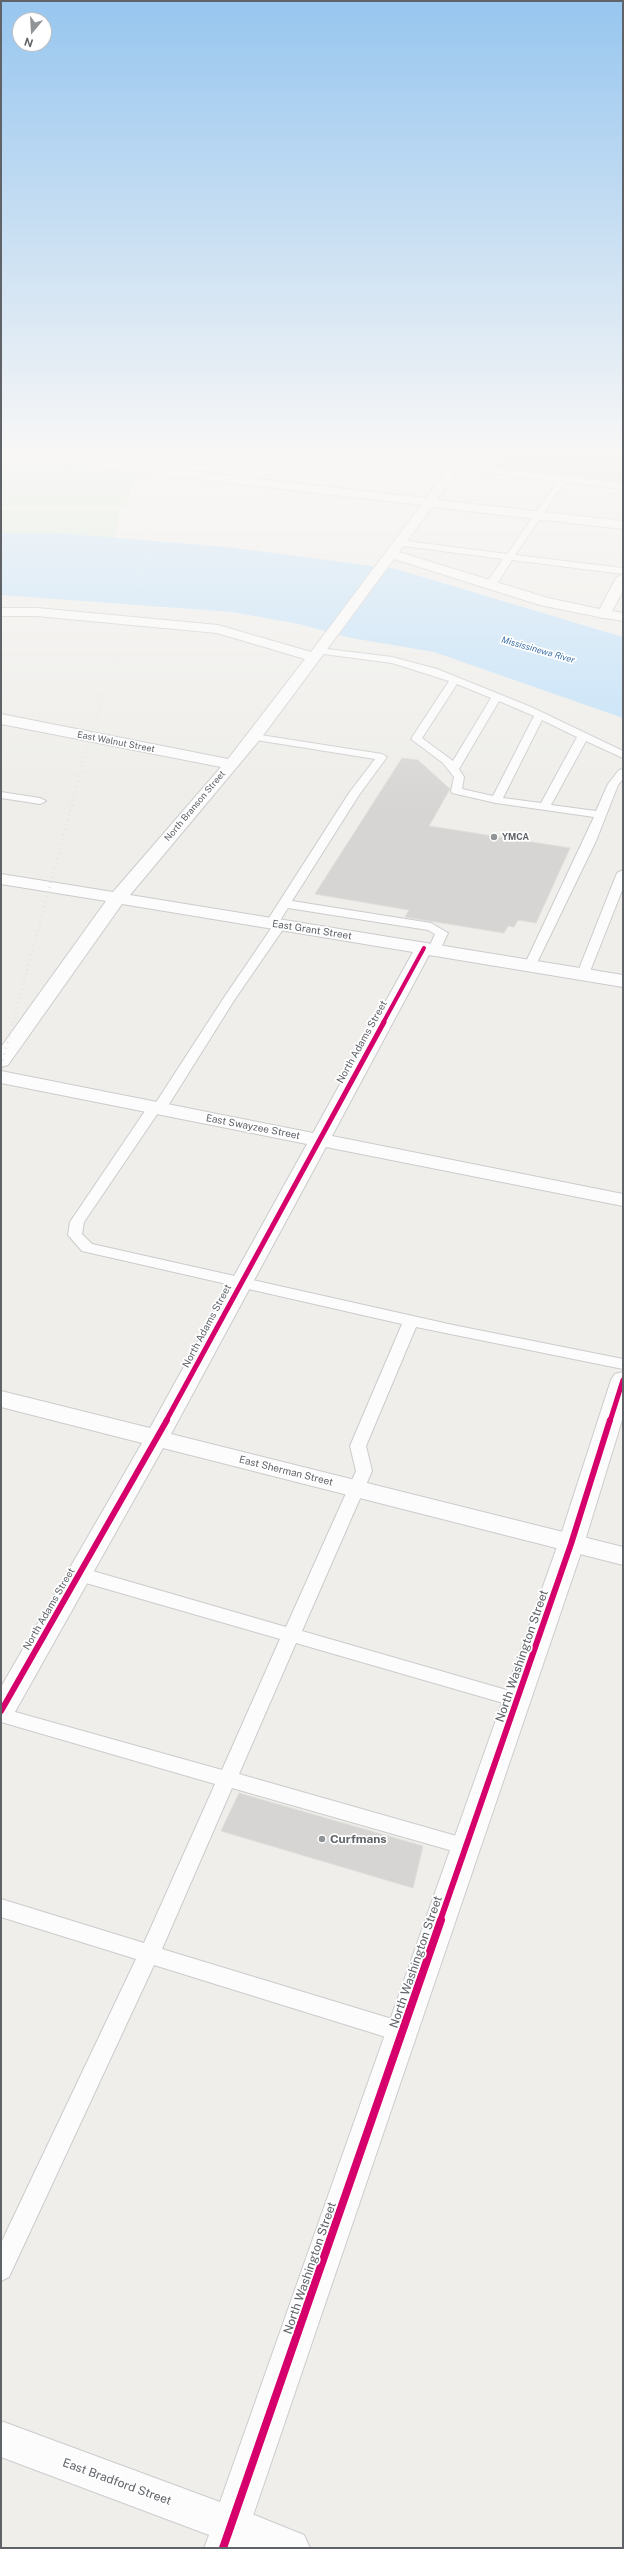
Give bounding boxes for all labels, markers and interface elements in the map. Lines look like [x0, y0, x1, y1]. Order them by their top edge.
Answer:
north arrow [12, 12, 52, 52]
text: N [23, 35, 35, 50]
water label: Mississinewa River [500, 634, 576, 666]
street label: East Walnut Street [76, 729, 156, 755]
street label: North Branson Street [162, 768, 228, 844]
marker: YMCA [489, 832, 499, 842]
place label: YMCA [502, 832, 529, 842]
street label: East Grant Street [271, 918, 353, 942]
street label: North Adams Street [334, 999, 390, 1085]
street label: East Swayzee Street [205, 1112, 301, 1142]
street label: North Adams Street [180, 1282, 234, 1370]
street label: East Sherman Street [238, 1454, 334, 1488]
street label: North Adams Street [21, 1566, 77, 1652]
street label: North Washington Street [493, 1588, 551, 1724]
place label: Curfmans [330, 1832, 387, 1846]
marker: Curfmans [317, 1834, 327, 1844]
street label: North Washington Street [387, 1894, 445, 2030]
street label: North Washington Street [281, 2200, 339, 2336]
street label: East Bradford Street [61, 2456, 173, 2508]

